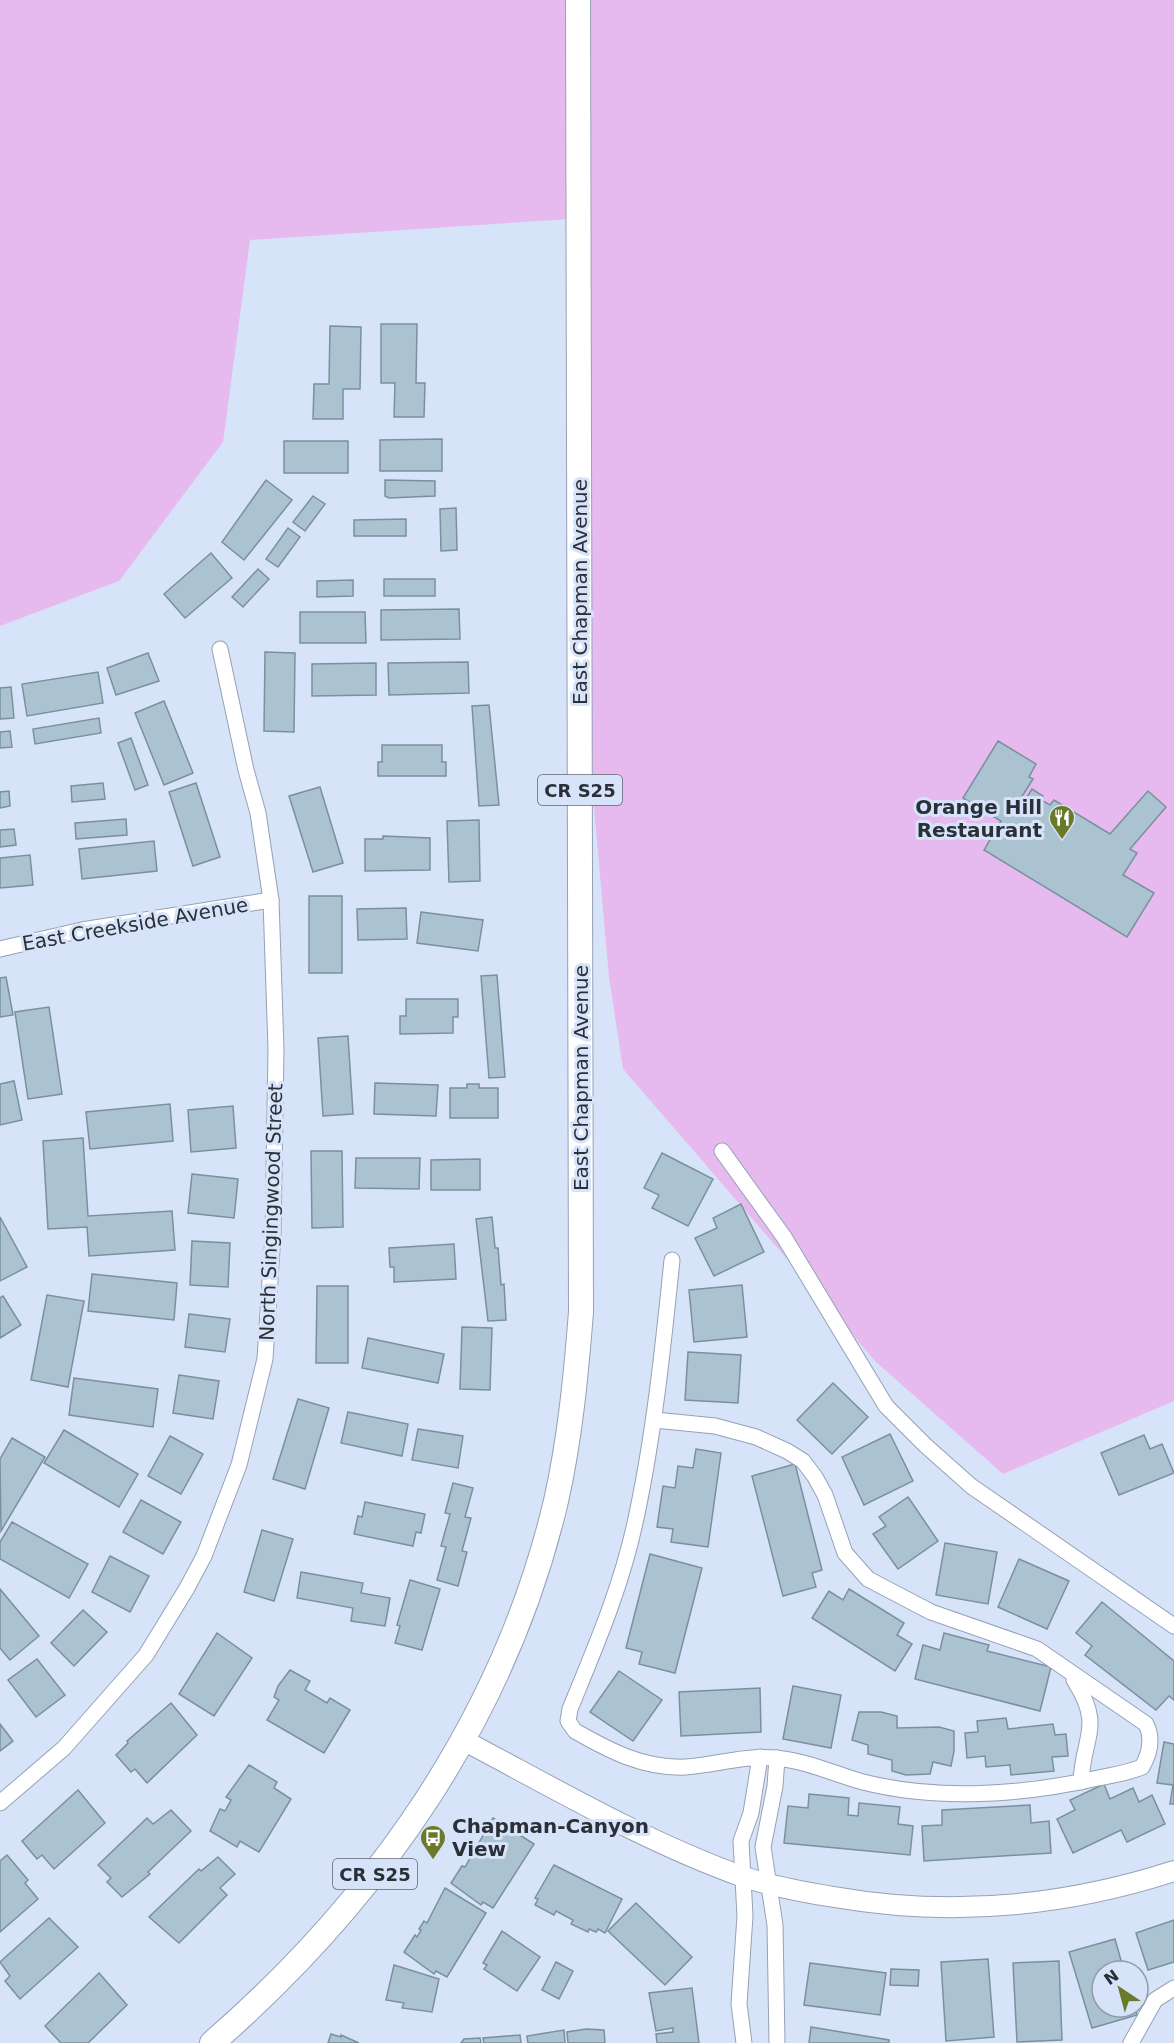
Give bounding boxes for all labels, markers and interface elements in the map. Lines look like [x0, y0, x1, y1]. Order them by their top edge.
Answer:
street label: East Chapman Avenue [568, 479, 592, 705]
road number: CR S25 [538, 775, 622, 805]
place label: Orange Hill Restaurant [915, 795, 1042, 842]
restaurant icon: Orange Hill Restaurant [1047, 803, 1077, 841]
street label: East Creekside Avenue [20, 892, 250, 956]
street label: East Chapman Avenue [569, 965, 593, 1191]
street label: North Singingwood Street [255, 1083, 287, 1341]
place label: Chapman-Canyon View [452, 1814, 649, 1861]
bus stop icon: Chapman-Canyon View [418, 1823, 448, 1861]
road number: CR S25 [333, 1859, 417, 1889]
north arrow [1090, 1959, 1150, 2019]
text: N [1100, 1966, 1122, 1989]

